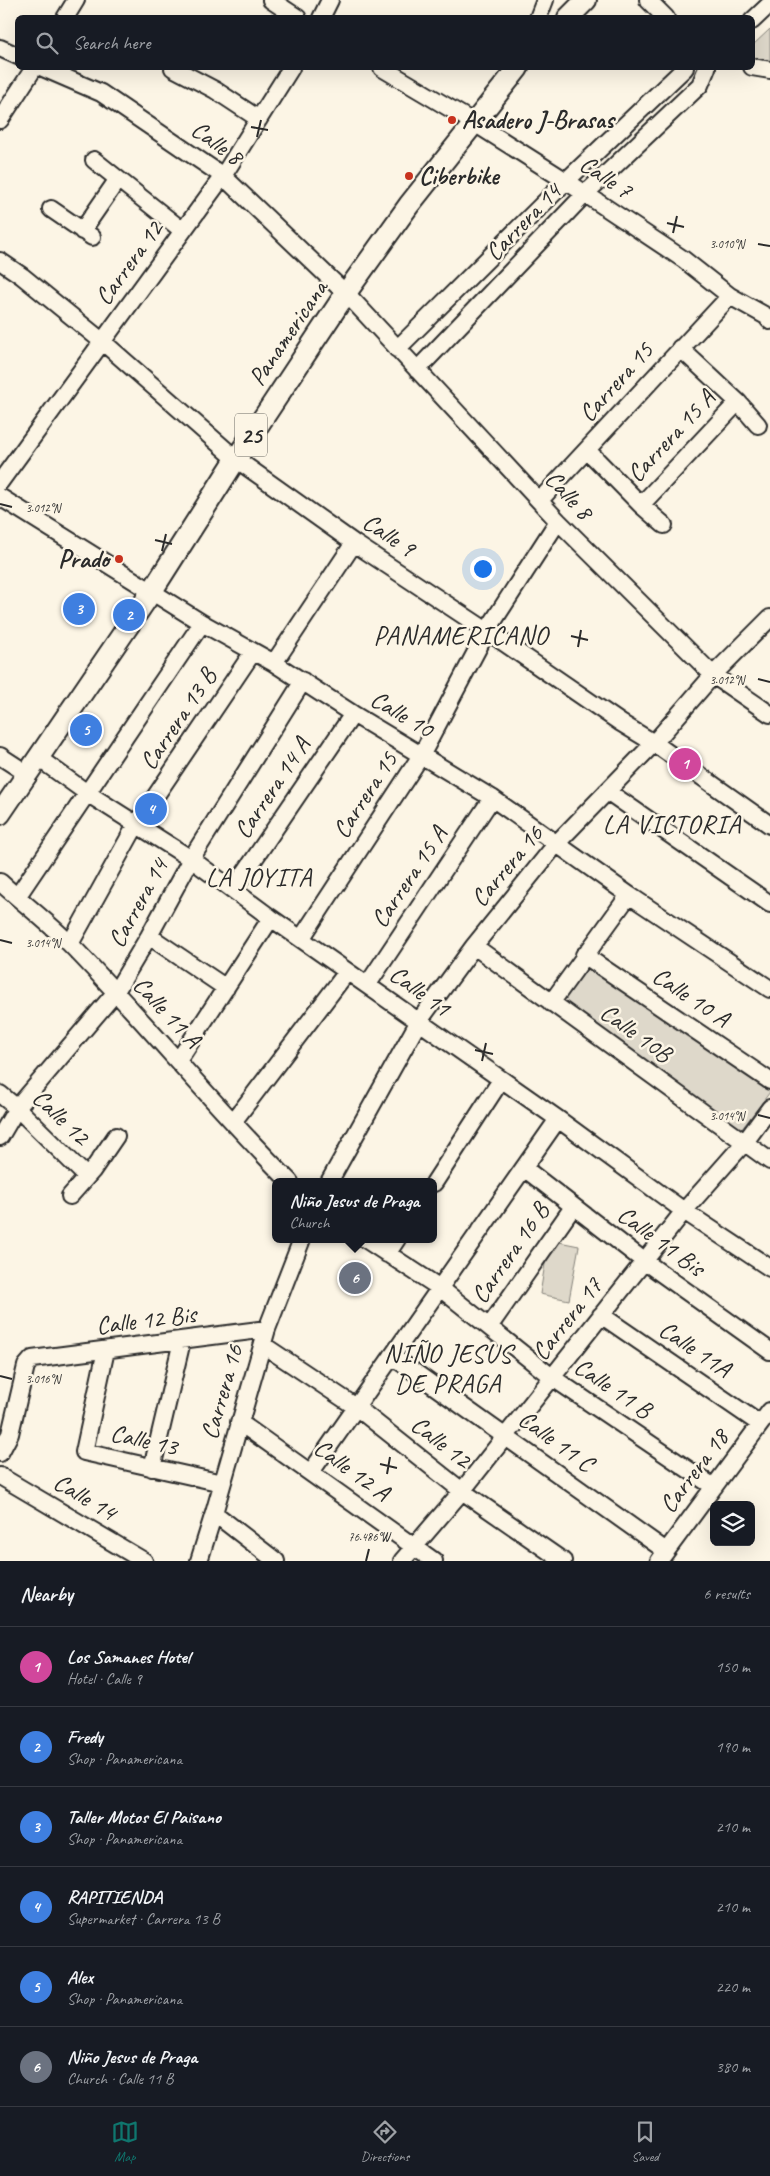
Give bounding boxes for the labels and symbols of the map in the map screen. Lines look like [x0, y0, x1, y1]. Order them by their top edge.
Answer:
place label: Asadero J-Brasas [462, 104, 616, 136]
street label: Calle 8 [185, 113, 252, 174]
marker: Asadero J-Brasas [446, 114, 458, 126]
street label: Calle 7 [574, 148, 640, 207]
place label: Ciberbike [419, 160, 501, 192]
marker: Ciberbike [403, 170, 415, 182]
street label: Carrera 14 [478, 174, 570, 268]
street label: Carrera 12 [88, 213, 171, 312]
text: 3.010°N [710, 236, 746, 252]
street label: Panamericana [241, 272, 336, 392]
street label: Carrera 15 [572, 334, 661, 429]
street label: Carrera 15 A [620, 382, 723, 489]
road number: 25 [235, 414, 267, 456]
street label: Calle 8 [538, 463, 602, 529]
text: 3.012°N [26, 500, 62, 516]
street label: Calle 9 [357, 506, 423, 565]
place label: Prado [58, 543, 112, 575]
marker: Prado [113, 553, 125, 565]
your location [470, 556, 496, 582]
pin: 3 [63, 590, 95, 628]
pin: 2 [113, 596, 145, 634]
district label: PANAMERICANO [374, 619, 551, 652]
street label: Carrera 13 B [132, 660, 225, 776]
text: 3.012°N [710, 672, 746, 688]
street label: Calle 10 [365, 683, 441, 746]
pin: 5 [70, 711, 102, 749]
street label: Carrera 14 A [227, 730, 318, 845]
street label: Carrera 15 [325, 744, 406, 844]
pin: 1 [669, 745, 701, 783]
pin: 4 [135, 790, 167, 828]
district label: LA VICTORIA [603, 808, 742, 841]
street label: Carrera 16 [464, 818, 551, 913]
street label: Carrera 15 A [364, 819, 455, 934]
street label: Carrera 14 [101, 851, 177, 953]
district label: LA JOYITA [206, 861, 313, 894]
text: 3.014°N [26, 935, 62, 951]
street label: Calle 11 [383, 958, 458, 1025]
street label: Calle 10 A [646, 960, 737, 1035]
street label: Calle 11 A [126, 969, 209, 1056]
street label: Calle 10B [594, 996, 680, 1071]
street label: Calle 12 [25, 1082, 98, 1153]
text: 3.014°N [710, 1108, 746, 1124]
street label: Carrera 16 B [464, 1195, 557, 1310]
street label: Calle 11 Bis [611, 1199, 713, 1285]
pin: 6 [339, 1259, 371, 1297]
street label: Carrera 17 [525, 1270, 610, 1367]
street label: Calle 12 Bis [94, 1298, 200, 1342]
street label: Calle 11A [653, 1313, 738, 1386]
district label: NIÑO JESUS DE PRAGA [384, 1337, 517, 1400]
street label: Carrera 16 [193, 1340, 251, 1443]
street label: Calle 11 B [568, 1350, 660, 1427]
text: 3.016°N [26, 1371, 62, 1387]
street label: Calle 11 C [512, 1403, 602, 1480]
street label: Calle 12 [404, 1409, 479, 1477]
street label: Calle 13 [107, 1417, 182, 1464]
street label: Carrera 18 [652, 1421, 738, 1519]
street label: Calle 12 A [308, 1432, 398, 1509]
street label: Calle 14 [48, 1466, 125, 1530]
text: 76.486°W [348, 1529, 392, 1545]

